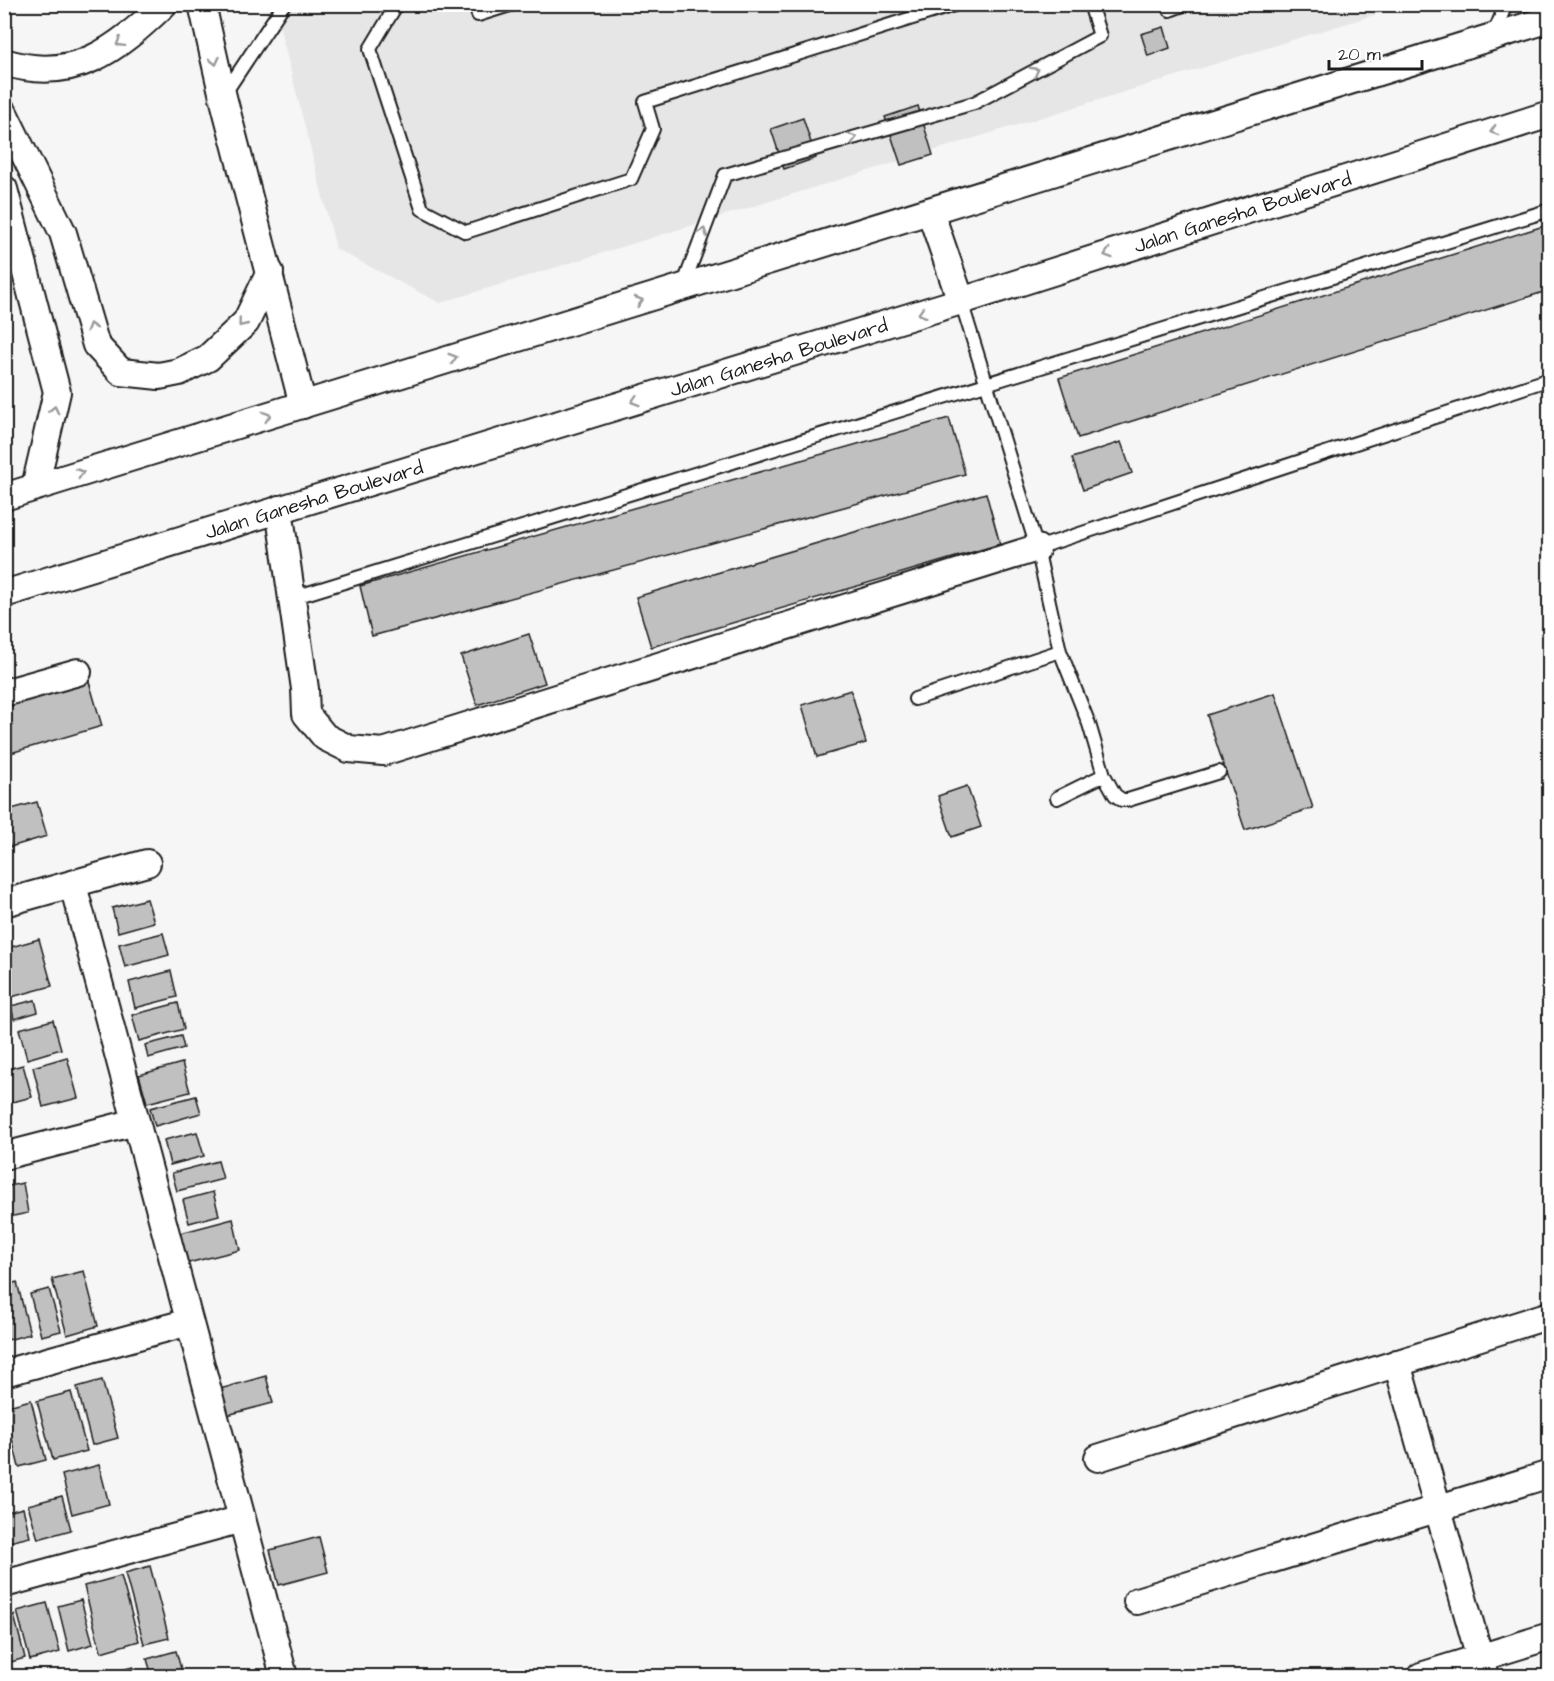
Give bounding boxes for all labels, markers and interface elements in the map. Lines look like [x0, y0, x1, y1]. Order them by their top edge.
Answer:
scale bar [1329, 33, 1422, 71]
one-way arrow [116, 35, 126, 47]
text: 20 m [1338, 42, 1381, 67]
one-way arrow [207, 56, 220, 66]
one-way arrow [1029, 67, 1039, 78]
one-way arrow [1489, 124, 1500, 137]
one-way arrow [847, 133, 858, 145]
street label: Jalan Ganesha Boulevard [1130, 165, 1355, 260]
one-way arrow [696, 228, 708, 239]
one-way arrow [1103, 247, 1114, 260]
one-way arrow [633, 295, 644, 308]
one-way arrow [917, 306, 928, 318]
street label: Jalan Ganesha Boulevard [666, 311, 891, 404]
one-way arrow [239, 316, 250, 327]
one-way arrow [86, 322, 98, 333]
one-way arrow [447, 353, 458, 365]
one-way arrow [630, 394, 641, 406]
one-way arrow [46, 405, 59, 415]
one-way arrow [261, 411, 272, 423]
street label: Jalan Ganesha Boulevard [202, 454, 427, 547]
one-way arrow [74, 468, 85, 480]

